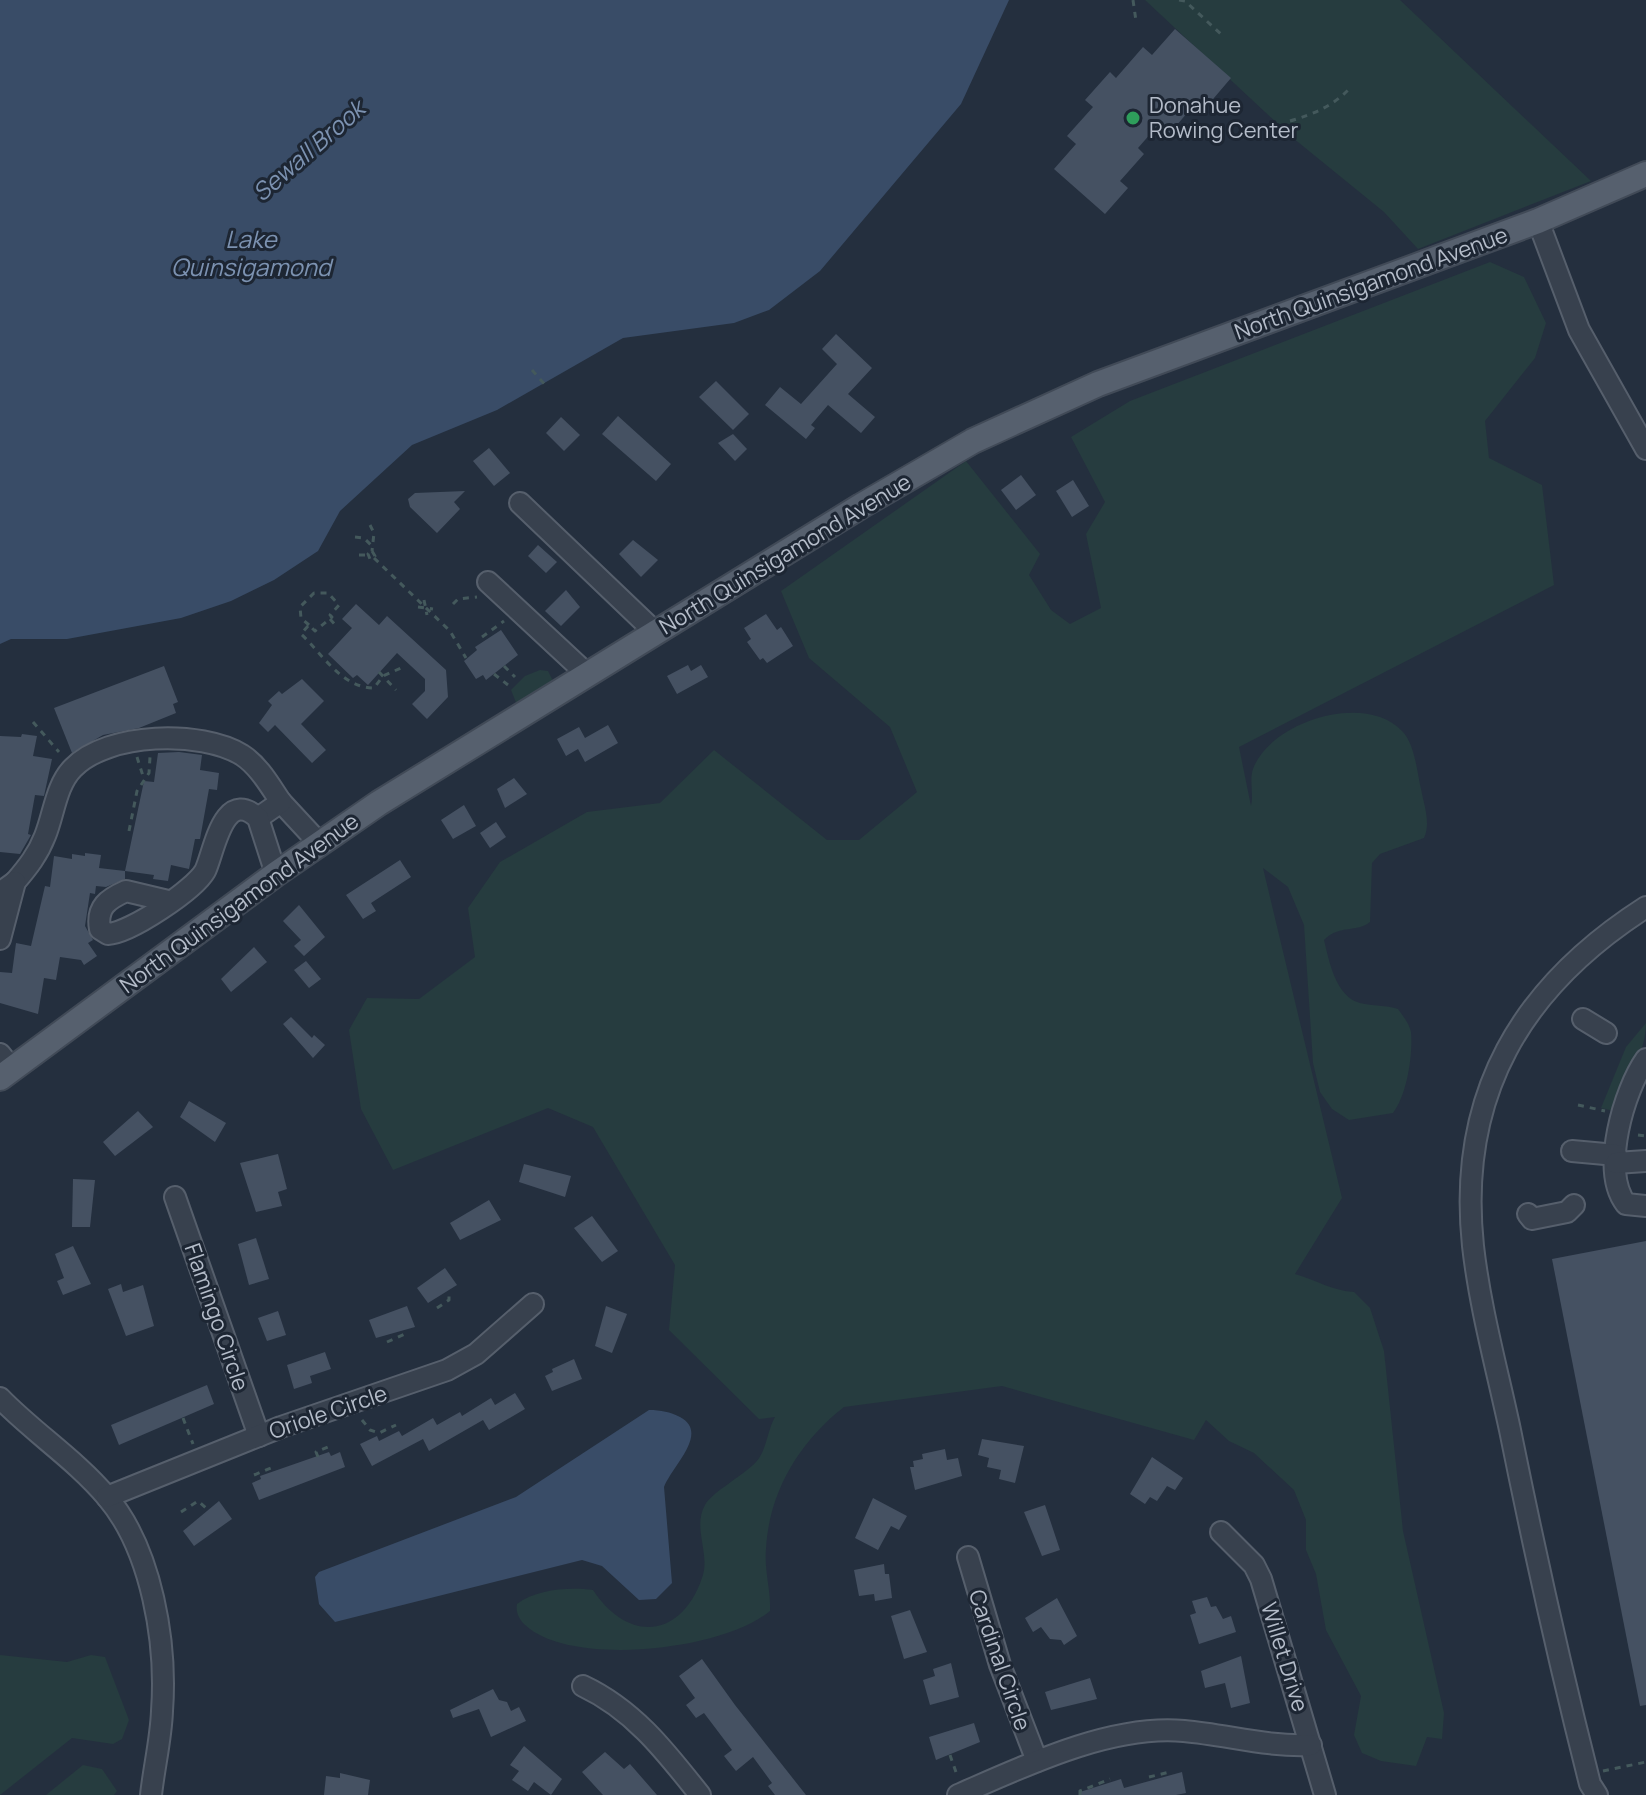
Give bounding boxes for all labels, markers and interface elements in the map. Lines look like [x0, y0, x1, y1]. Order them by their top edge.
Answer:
water label: Sewall Brook [245, 90, 374, 208]
place label: Donahue Rowing Center [1149, 90, 1299, 145]
marker: Donahue Rowing Center [1124, 109, 1142, 127]
street label: North Quinsigamond Avenue [1230, 219, 1512, 346]
water label: Lake Quinsigamond [171, 222, 334, 283]
street label: North Quinsigamond Avenue [654, 467, 917, 641]
street label: North Quinsigamond Avenue [113, 806, 365, 1000]
street label: Flamingo Circle [178, 1239, 256, 1395]
street label: Oriole Circle [265, 1378, 391, 1446]
street label: Cardinal Circle [962, 1586, 1038, 1735]
street label: Willet Drive [1254, 1599, 1316, 1716]

